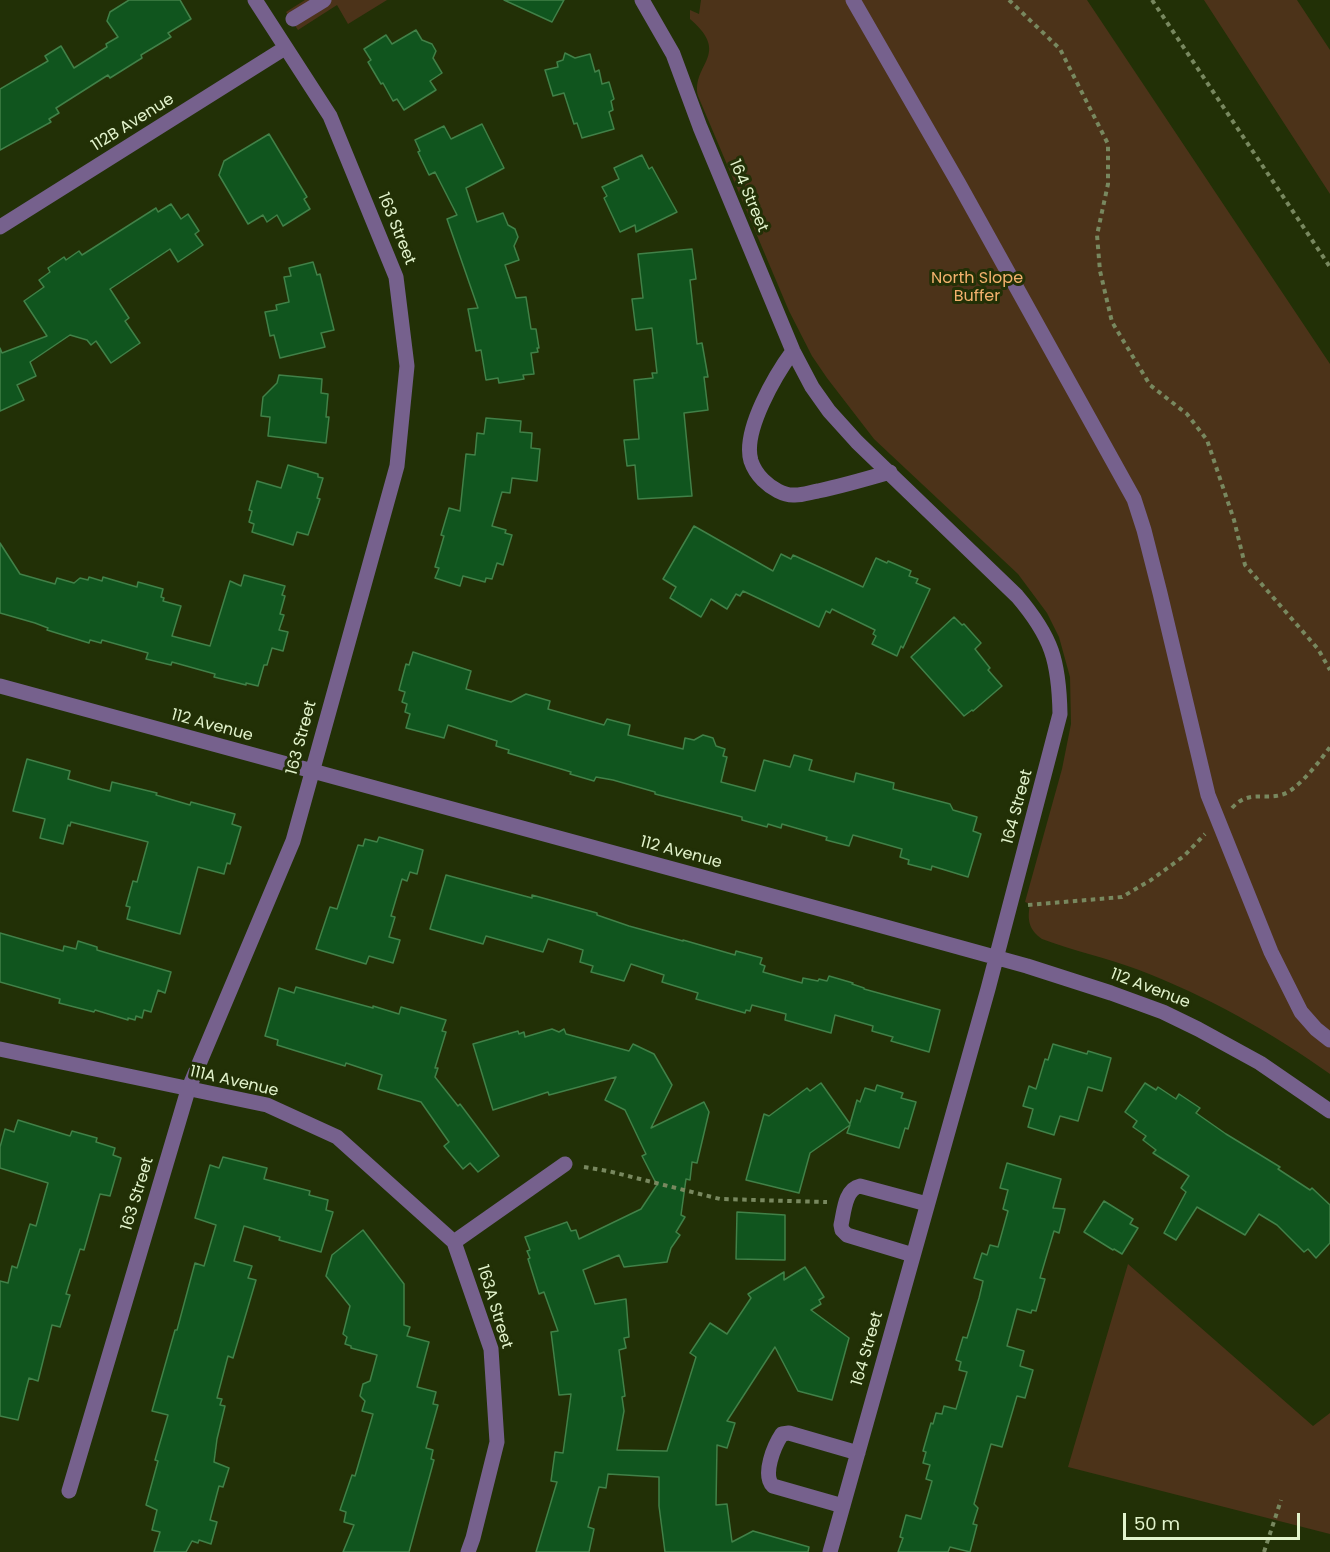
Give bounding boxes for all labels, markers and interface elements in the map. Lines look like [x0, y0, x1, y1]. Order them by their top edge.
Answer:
street label: 112B Avenue [88, 90, 178, 156]
street label: 164 Street [724, 157, 772, 235]
street label: 163 Street [373, 190, 419, 268]
park label: North Slope Buffer [931, 269, 1023, 307]
street label: 163 Street [283, 699, 321, 777]
street label: 112 Avenue [169, 706, 255, 746]
street label: 164 Street [999, 768, 1037, 846]
street label: 112 Avenue [638, 833, 724, 873]
street label: 112 Avenue [1107, 965, 1193, 1013]
street label: 111A Avenue [188, 1062, 280, 1102]
street label: 163 Street [118, 1155, 158, 1233]
street label: 163A Street [472, 1263, 516, 1351]
street label: 164 Street [848, 1310, 888, 1388]
scale bar [1126, 1501, 1303, 1539]
text: 50 m [1134, 1511, 1180, 1536]

